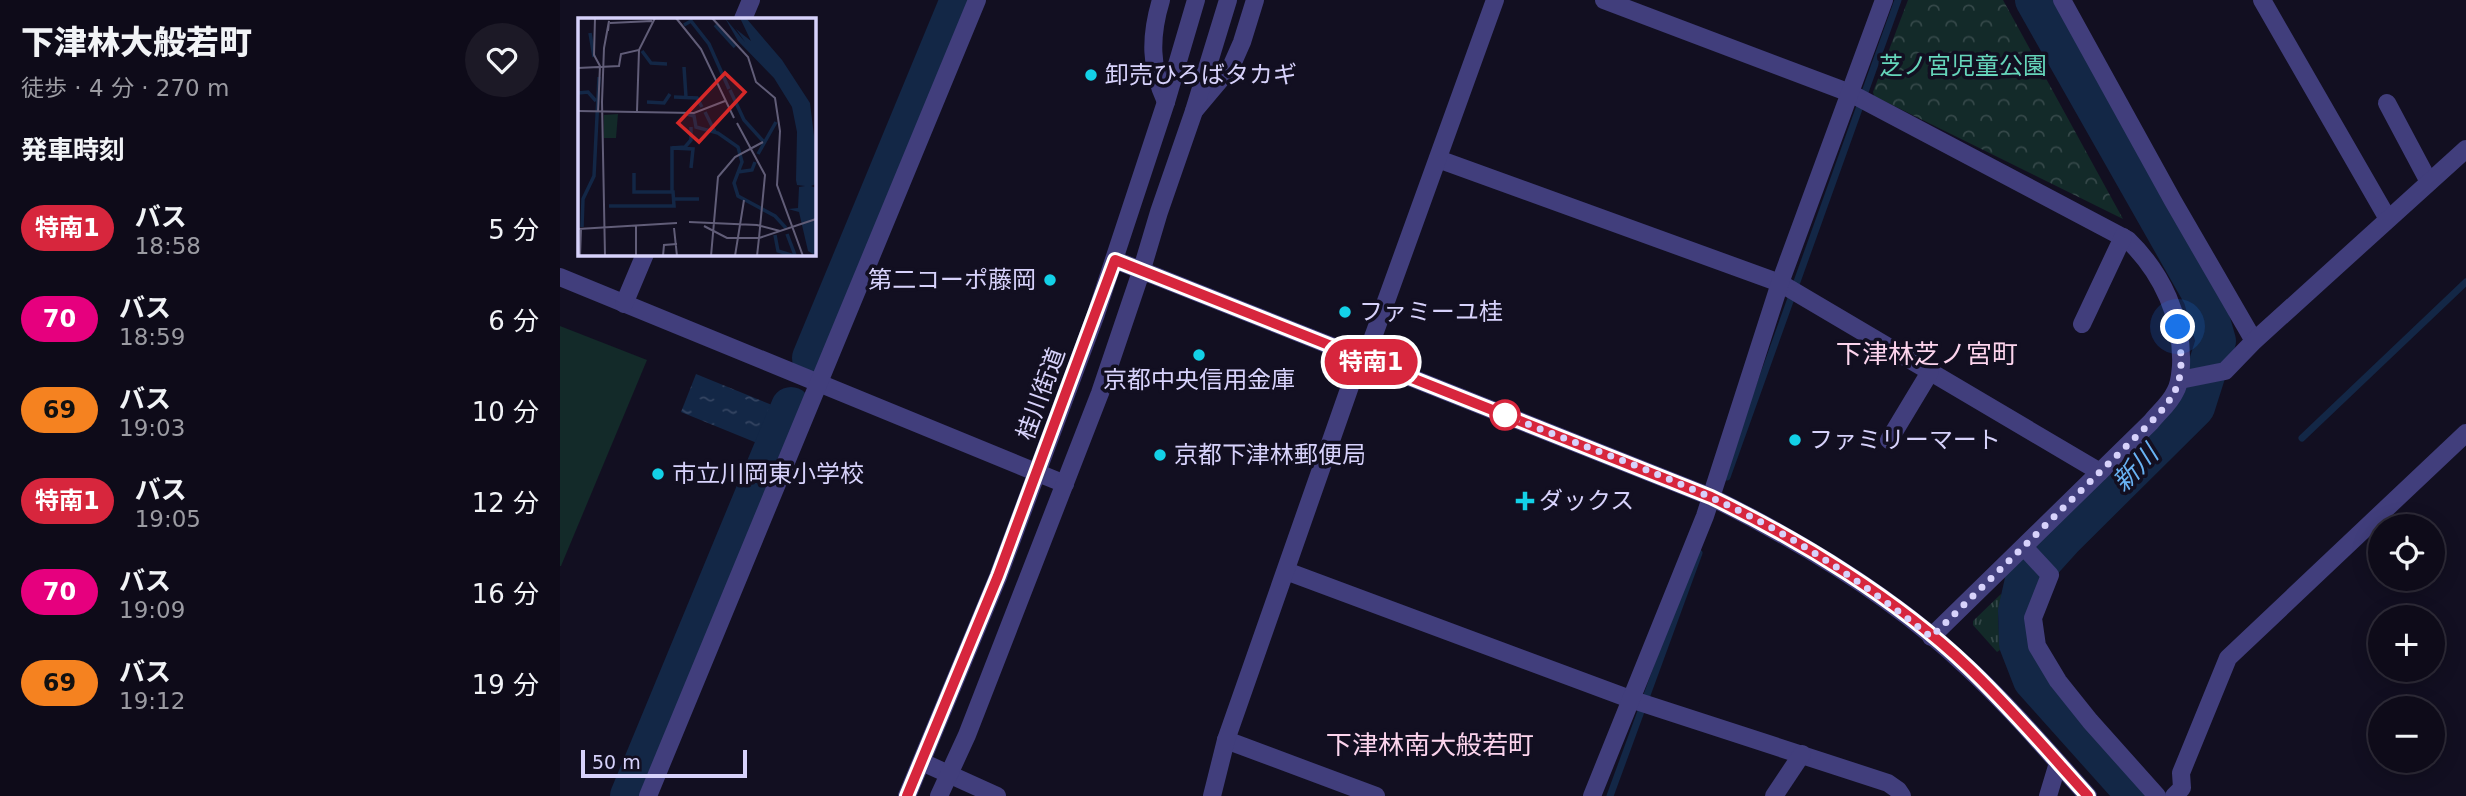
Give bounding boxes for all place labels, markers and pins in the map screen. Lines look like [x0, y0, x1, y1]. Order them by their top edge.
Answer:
place label: 卸売ひろばタカギ [1105, 61, 1297, 89]
marker: 卸売ひろばタカギ [1083, 67, 1099, 83]
place label: 第二コーポ藤岡 [868, 266, 1036, 294]
marker: 第二コーポ藤岡 [1042, 272, 1058, 288]
place label: ファミーユ桂 [1359, 298, 1503, 326]
marker: ファミーユ桂 [1337, 304, 1353, 320]
marker: 京都中央信用金庫 [1191, 347, 1207, 363]
place label: 京都中央信用金庫 [1103, 366, 1295, 394]
unlabelled marker [1490, 400, 1520, 430]
place label: ファミリーマート [1809, 426, 2001, 454]
marker: ファミリーマート [1787, 432, 1803, 448]
place label: 京都下津林郵便局 [1174, 441, 1366, 469]
marker: 京都下津林郵便局 [1152, 447, 1168, 463]
place label: 市立川岡東小学校 [672, 460, 864, 488]
marker: 市立川岡東小学校 [650, 466, 666, 482]
place label: ダックス [1539, 487, 1634, 515]
marker: ダックス [1517, 493, 1533, 509]

